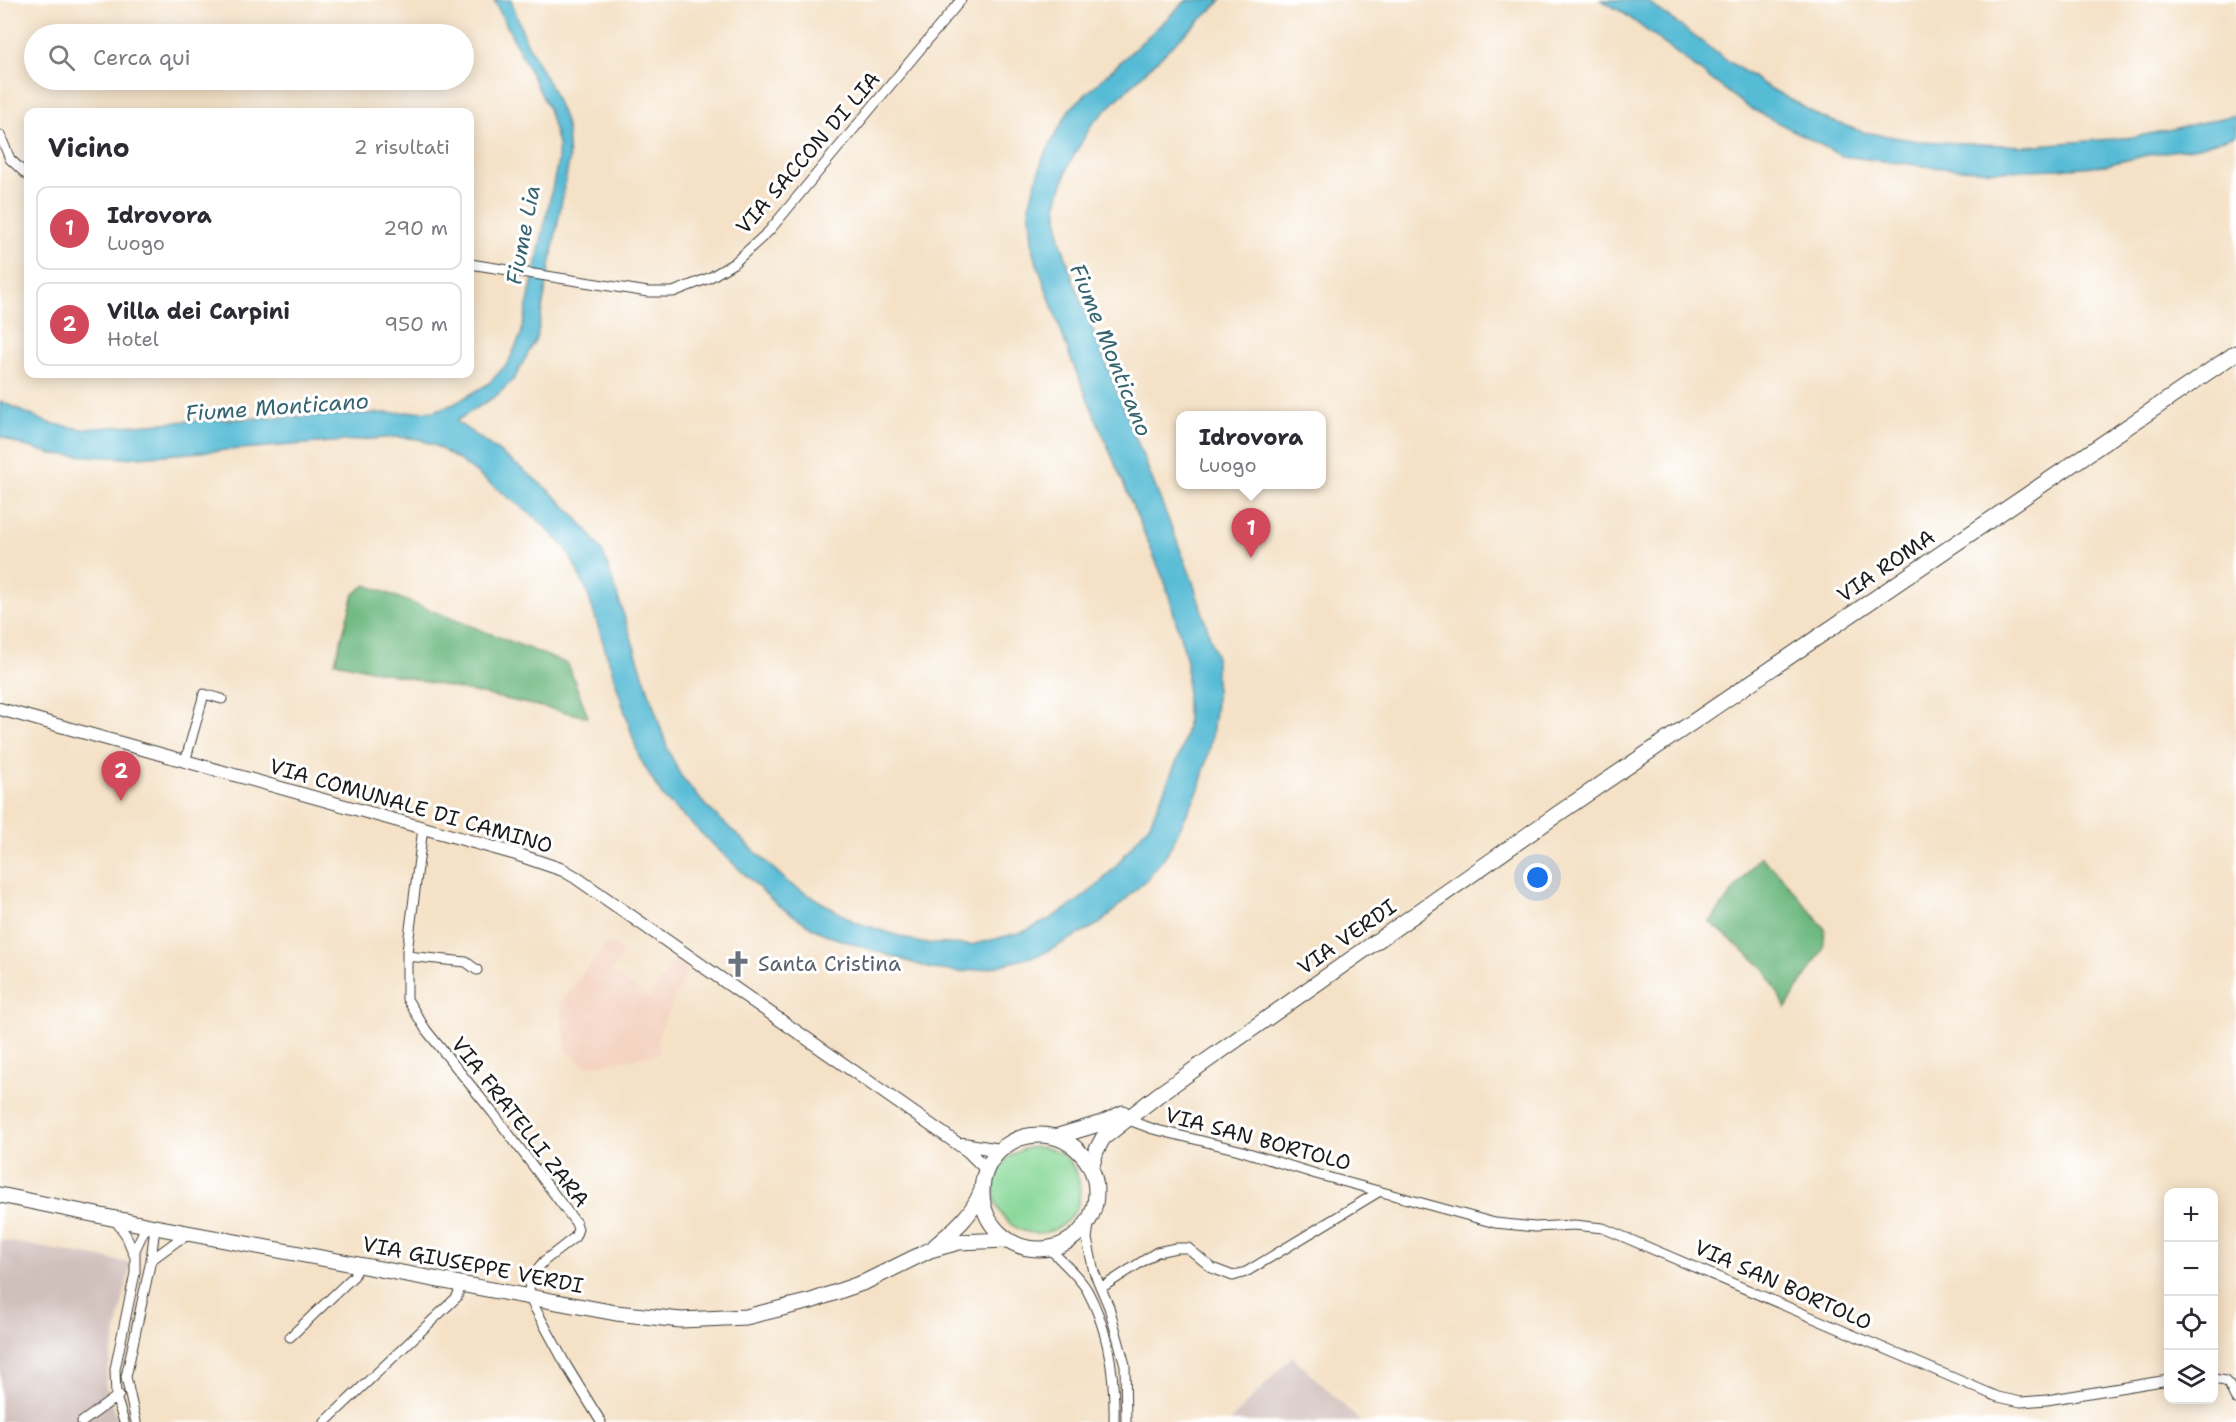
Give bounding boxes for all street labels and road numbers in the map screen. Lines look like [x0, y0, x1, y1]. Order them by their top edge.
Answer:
street label: VIA SACCON DI LIA [730, 66, 886, 240]
street label: VIA ROMA [1832, 523, 1940, 609]
street label: VIA COMUNALE DI CAMINO [266, 752, 556, 860]
street label: VIA VERDI [1292, 893, 1402, 981]
street label: VIA FRATELLI ZARA [445, 1031, 595, 1213]
street label: VIA SAN BORTOLO [1162, 1101, 1354, 1177]
street label: VIA GIUSEPPE VERDI [360, 1230, 586, 1300]
street label: VIA SAN BORTOLO [1690, 1233, 1876, 1337]

